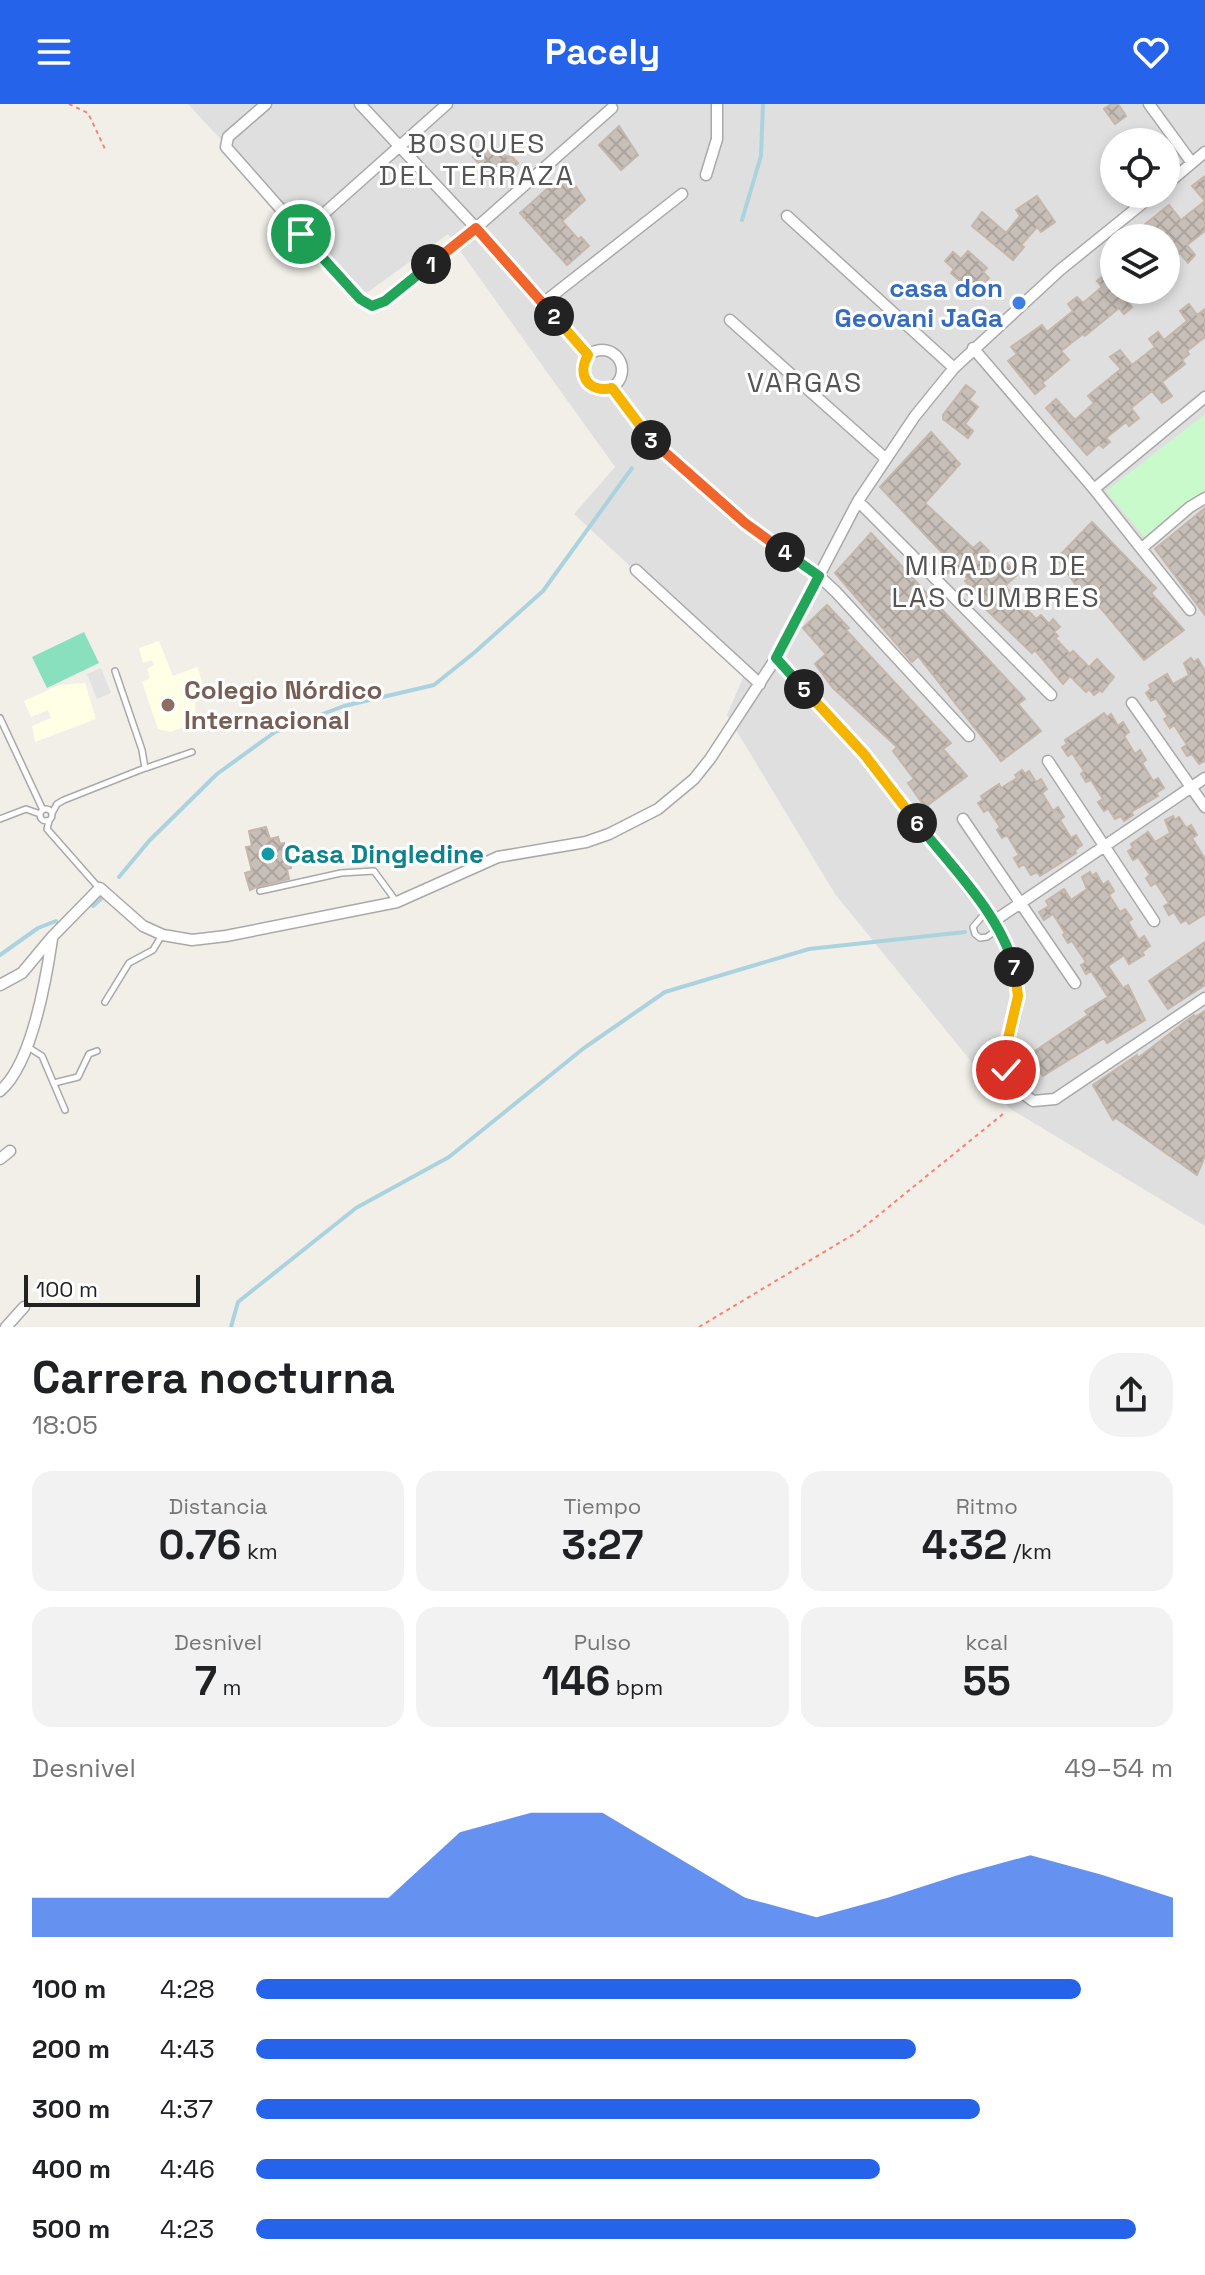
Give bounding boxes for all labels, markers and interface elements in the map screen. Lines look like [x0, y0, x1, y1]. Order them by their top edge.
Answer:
text: Pacely [545, 29, 660, 75]
icon: menu [32, 30, 76, 74]
icon: heart [1129, 30, 1173, 74]
district label: BOSQUES DEL TERRAZA [379, 125, 575, 193]
map controls [1100, 128, 1180, 304]
button: locate [1100, 128, 1180, 208]
pin [267, 200, 335, 268]
icon: arrive [279, 212, 323, 256]
button: layers [1100, 224, 1180, 304]
pin: 1 [411, 244, 451, 284]
text: 1 [426, 250, 436, 278]
place label: casa don Geovani JaGa [834, 271, 1003, 335]
marker: casa don Geovani JaGa [1010, 294, 1028, 312]
pin: 2 [534, 296, 574, 336]
text: 2 [547, 302, 561, 330]
district label: VARGAS [747, 364, 863, 400]
pin: 3 [631, 420, 671, 460]
text: 3 [644, 426, 658, 454]
pin: 4 [765, 532, 805, 572]
text: 4 [778, 538, 792, 566]
district label: MIRADOR DE LAS CUMBRES [891, 547, 1101, 615]
pin: 5 [784, 669, 824, 709]
place label: Colegio Nórdico Internacional [184, 673, 382, 737]
text: 5 [797, 675, 811, 703]
marker: Colegio Nórdico Internacional [159, 696, 177, 714]
pin: 6 [897, 803, 937, 843]
text: 6 [910, 809, 924, 837]
place label: Casa Dingledine [284, 837, 484, 871]
marker: Casa Dingledine [259, 845, 277, 863]
pin: 7 [994, 947, 1034, 987]
text: 7 [1008, 953, 1020, 981]
pin [972, 1036, 1040, 1104]
icon: check [984, 1048, 1028, 1092]
scale bar [24, 1271, 200, 1307]
text: 100 m [36, 1275, 98, 1303]
text: Carrera nocturna [32, 1350, 395, 1406]
button: share [1089, 1353, 1173, 1437]
text: 18:05 [32, 1408, 98, 1442]
text: Distancia [169, 1492, 268, 1520]
text: Tiempo [564, 1492, 641, 1520]
text: Ritmo [956, 1492, 1018, 1520]
text: 0.76 [159, 1520, 241, 1571]
text: 3:27 [562, 1520, 643, 1571]
text: 4:32 [922, 1520, 1007, 1571]
text: km [241, 1537, 278, 1565]
text: /km [1007, 1537, 1052, 1565]
text: Desnivel [174, 1628, 262, 1656]
text: Pulso [574, 1628, 631, 1656]
text: kcal [966, 1628, 1008, 1656]
text: 7 [195, 1656, 217, 1707]
text: 146 [542, 1656, 610, 1707]
text: 55 [963, 1656, 1011, 1707]
text: m [217, 1673, 242, 1701]
text: bpm [610, 1673, 663, 1701]
text: Desnivel [32, 1751, 136, 1785]
text: 49–54 m [1064, 1751, 1173, 1785]
text: 100 m [32, 1972, 106, 2006]
text: 4:28 [160, 1972, 215, 2006]
text: 200 m [32, 2032, 110, 2066]
text: 4:43 [160, 2032, 215, 2066]
text: 300 m [32, 2092, 110, 2126]
text: 4:37 [160, 2092, 213, 2126]
text: 400 m [32, 2152, 111, 2186]
text: 4:46 [160, 2152, 215, 2186]
text: 500 m [32, 2212, 110, 2246]
text: 4:23 [160, 2212, 214, 2246]

